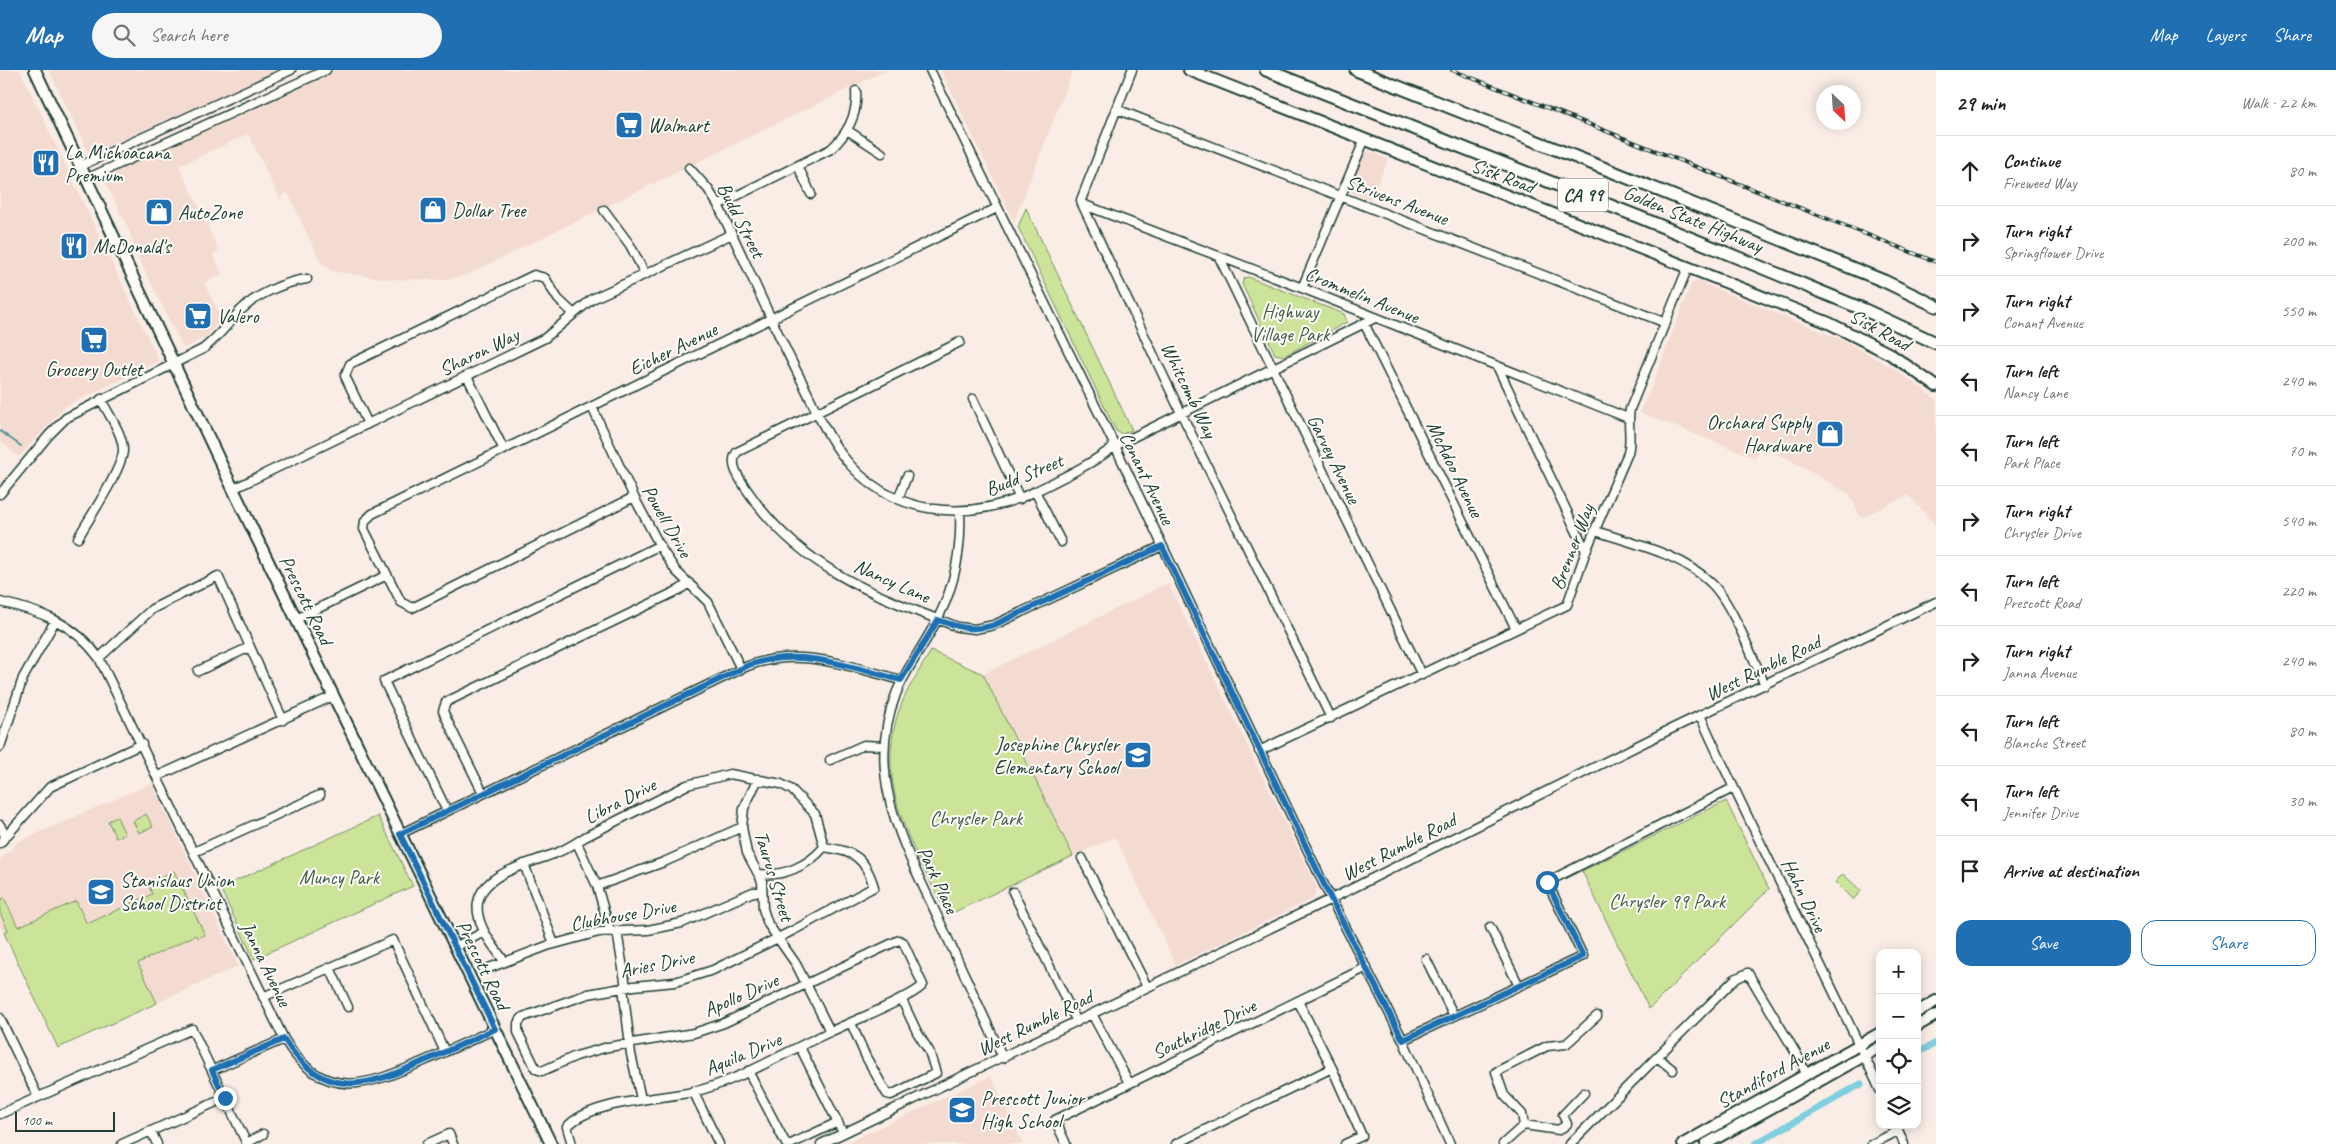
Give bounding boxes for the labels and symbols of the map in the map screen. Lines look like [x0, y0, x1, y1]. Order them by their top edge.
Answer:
north arrow [1816, 85, 1861, 130]
supermarket icon: Walmart [614, 110, 644, 140]
place label: Walmart [648, 113, 711, 138]
place label: La Michoacana Premium [65, 140, 172, 188]
restaurant icon: La Michoacana Premium [31, 148, 61, 178]
street label: Sisk Road [1468, 153, 1541, 201]
street label: Strivens Avenue [1342, 169, 1453, 231]
street label: Budd Street [711, 178, 772, 264]
road number: CA 99 [1558, 178, 1608, 212]
street label: Golden State Highway [1620, 180, 1768, 259]
shop icon: Dollar Tree [418, 195, 448, 225]
shop icon: AutoZone [144, 197, 174, 227]
place label: Dollar Tree [452, 198, 527, 223]
place label: AutoZone [178, 200, 243, 225]
restaurant icon: McDonald's [59, 231, 89, 261]
place label: McDonald's [93, 234, 173, 259]
street label: Crommelin Avenue [1301, 261, 1424, 330]
park label: Highway Village Park [1251, 299, 1331, 347]
supermarket icon: Valero [183, 301, 213, 331]
street label: Sisk Road [1845, 303, 1918, 358]
place label: Valero [217, 304, 260, 329]
street label: Eicher Avenue [625, 316, 723, 381]
street label: Sharon Way [435, 321, 525, 382]
supermarket icon: Grocery Outlet [79, 325, 109, 355]
street label: Whitcomb Way [1155, 338, 1224, 444]
place label: Grocery Outlet [46, 357, 145, 382]
street label: Garvey Avenue [1302, 410, 1367, 509]
place label: Orchard Supply Hardware [1707, 410, 1813, 458]
street label: McAdoo Avenue [1421, 417, 1490, 523]
shop icon: Orchard Supply Hardware [1815, 419, 1845, 449]
street label: Conant Avenue [1114, 428, 1181, 530]
street label: Budd Street [982, 447, 1069, 502]
street label: Powell Drive [636, 480, 699, 563]
street label: Brenner Way [1544, 499, 1600, 594]
street label: Prescott Road [274, 551, 340, 652]
street label: Nancy Lane [850, 553, 935, 609]
street label: West Rumble Road [1701, 628, 1827, 707]
place label: Josephine Chrysler Elementary School [994, 732, 1123, 780]
school or university icon: Josephine Chrysler Elementary School [1123, 740, 1153, 770]
street label: Libra Drive [580, 772, 661, 830]
park label: Chrysler Park [930, 806, 1024, 831]
street label: West Rumble Road [1338, 806, 1463, 886]
street label: Taurus Street [748, 828, 800, 926]
street label: Park Place [912, 843, 965, 919]
street label: Hahn Drive [1776, 854, 1833, 937]
park label: Muncy Park [299, 865, 381, 890]
place label: Stanislaus Union School District [120, 868, 235, 916]
route start [1536, 871, 1559, 894]
school or university icon: Stanislaus Union School District [86, 877, 116, 907]
park label: Chrysler 99 Park [1609, 889, 1727, 914]
street label: Clubhouse Drive [568, 893, 679, 937]
street label: Prescott Road [451, 916, 517, 1017]
street label: Janna Avenue [234, 917, 298, 1012]
street label: Aries Drive [618, 944, 697, 983]
street label: Apollo Drive [700, 967, 784, 1023]
street label: West Rumble Road [973, 983, 1099, 1062]
street label: Southridge Drive [1148, 992, 1261, 1065]
street label: Aquila Drive [701, 1026, 786, 1081]
street label: Standiford Avenue [1712, 1031, 1835, 1114]
place label: Prescott Junior High School [981, 1086, 1086, 1134]
route end [214, 1087, 237, 1110]
school or university icon: Prescott Junior High School [947, 1095, 977, 1125]
scale bar [15, 1109, 115, 1132]

